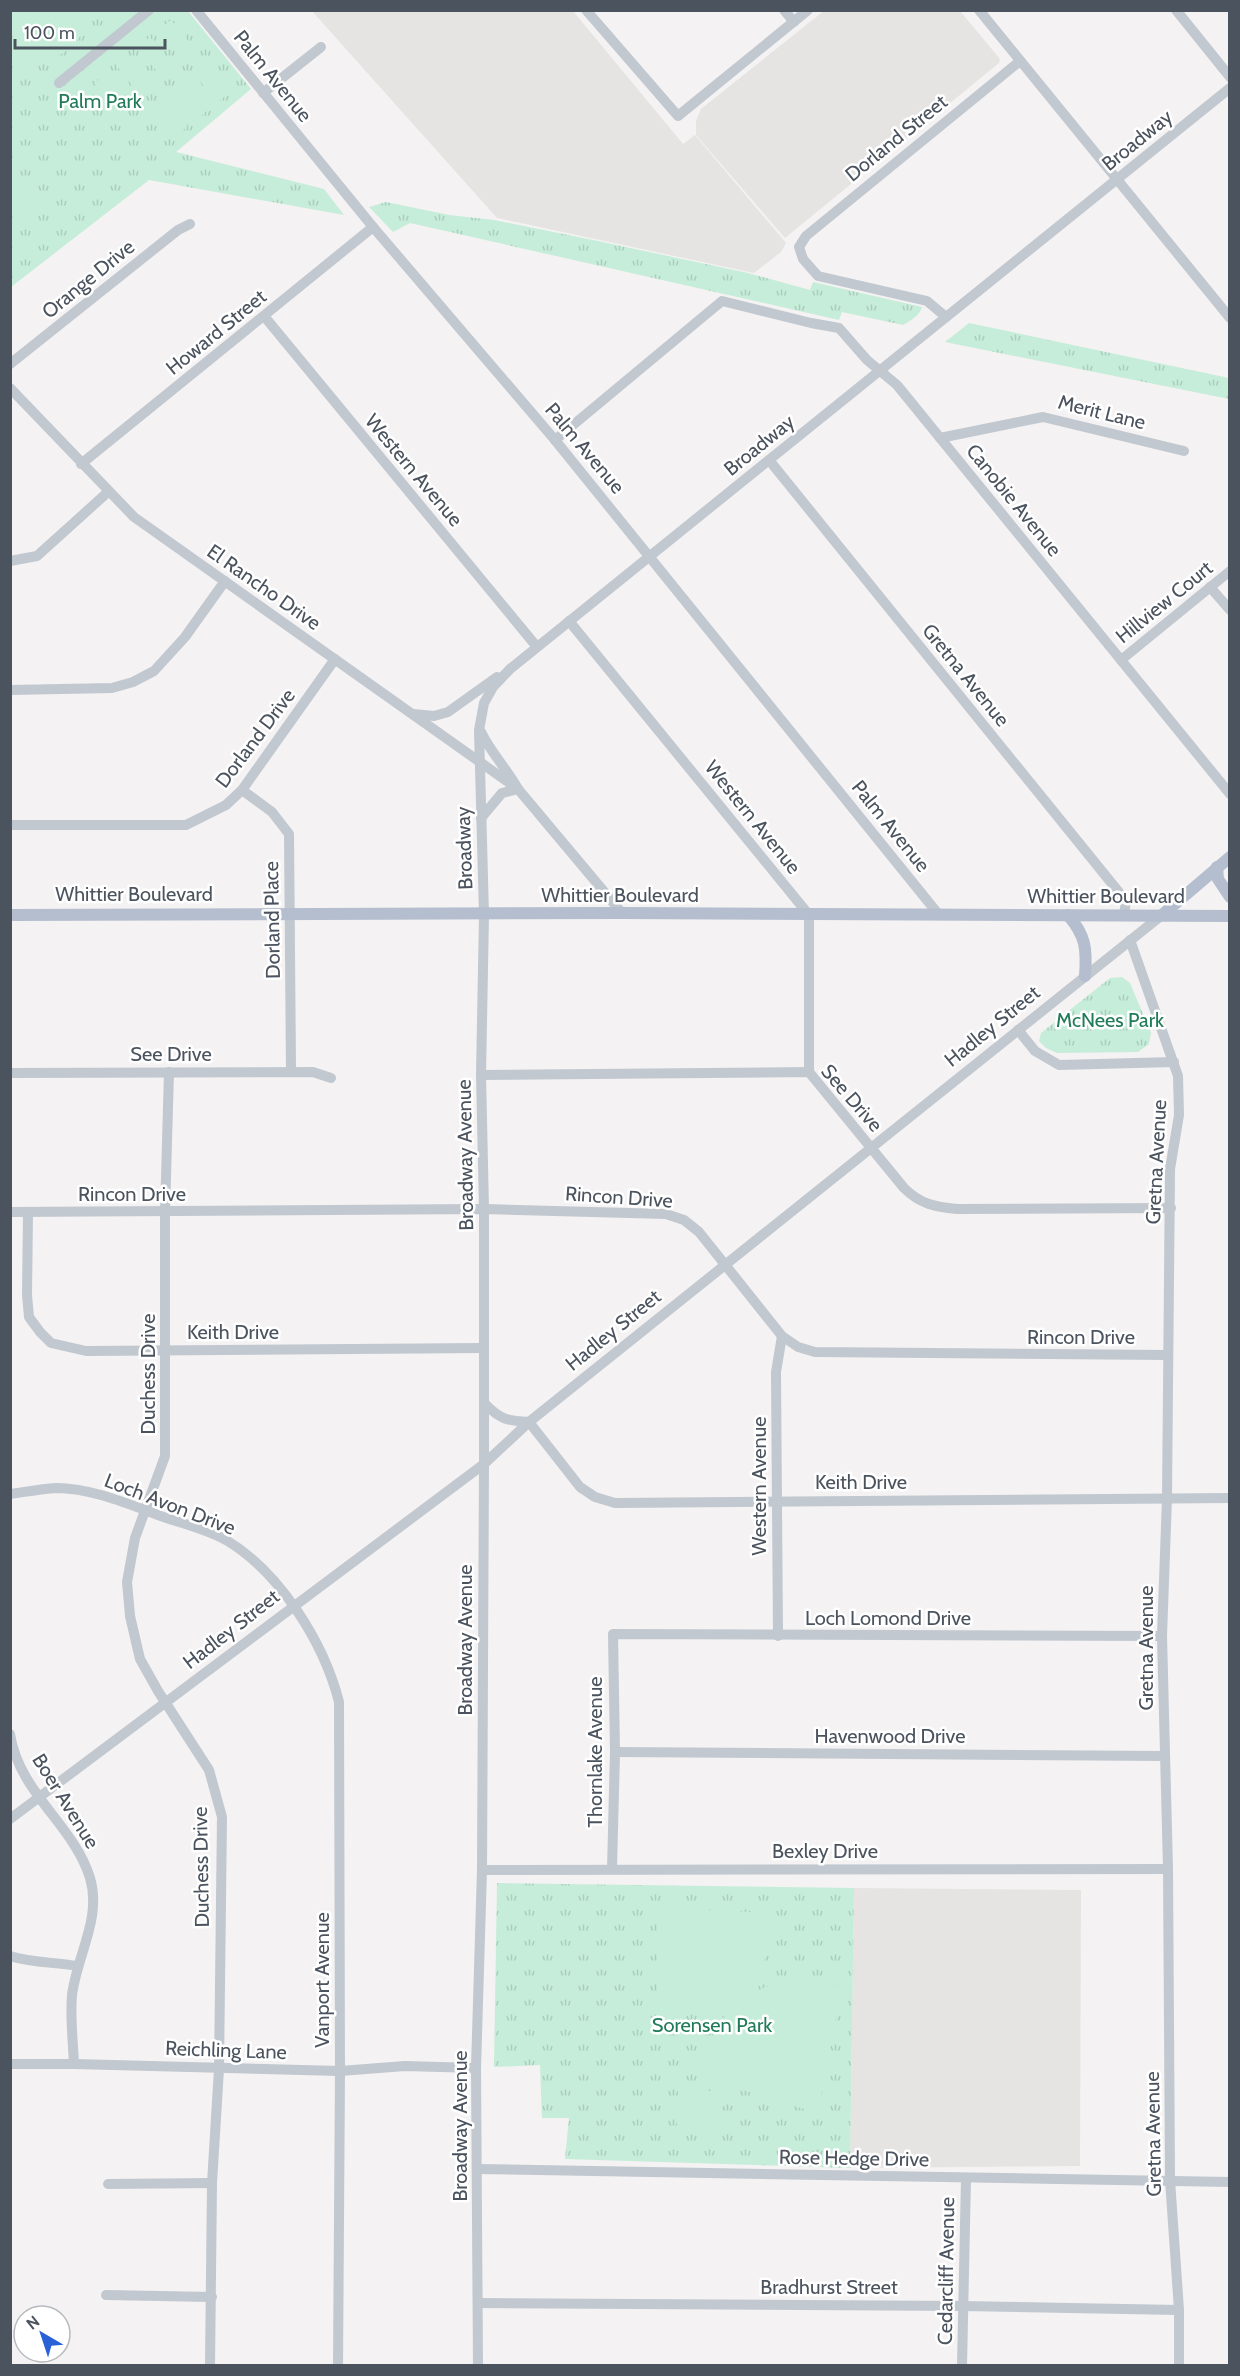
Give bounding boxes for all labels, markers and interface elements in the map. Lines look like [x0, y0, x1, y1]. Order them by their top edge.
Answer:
scale bar [15, 12, 165, 50]
text: 100 m [24, 22, 75, 44]
street label: Palm Avenue [229, 25, 317, 127]
park label: Palm Park [58, 89, 142, 113]
street label: Dorland Street [840, 89, 952, 186]
street label: Broadway [1097, 104, 1177, 176]
street label: Orange Drive [37, 235, 139, 323]
street label: Howard Street [161, 284, 271, 380]
street label: Merit Lane [1056, 390, 1148, 434]
street label: Palm Avenue [540, 398, 630, 498]
street label: Western Avenue [360, 409, 468, 531]
street label: Broadway [719, 409, 799, 481]
street label: Canobie Avenue [961, 439, 1067, 561]
street label: El Rancho Drive [203, 539, 325, 635]
street label: Hillview Court [1111, 556, 1217, 648]
street label: Gretna Avenue [917, 619, 1015, 731]
street label: Dorland Drive [210, 684, 300, 792]
street label: Western Avenue [700, 755, 806, 879]
street label: Palm Avenue [847, 775, 935, 877]
street label: Broadway [451, 806, 477, 890]
street label: Dorland Place [259, 861, 285, 979]
street label: Whittier Boulevard [55, 882, 213, 906]
street label: Whittier Boulevard [541, 883, 699, 907]
street label: Whittier Boulevard [1027, 884, 1185, 908]
street label: Hadley Street [940, 980, 1045, 1072]
park label: McNees Park [1056, 1008, 1164, 1032]
street label: See Drive [130, 1042, 212, 1066]
street label: See Drive [816, 1059, 888, 1137]
street label: Broadway Avenue [452, 1079, 478, 1231]
street label: Gretna Avenue [1141, 1099, 1171, 1225]
street label: Rincon Drive [564, 1181, 674, 1213]
street label: Rincon Drive [78, 1182, 186, 1206]
street label: Hadley Street [561, 1284, 666, 1376]
street label: Duchess Drive [136, 1314, 160, 1434]
street label: Keith Drive [187, 1320, 279, 1344]
street label: Rincon Drive [1027, 1325, 1135, 1349]
street label: Western Avenue [747, 1417, 771, 1555]
street label: Loch Avon Drive [101, 1468, 239, 1540]
street label: Keith Drive [815, 1470, 907, 1494]
street label: Broadway Avenue [453, 1564, 477, 1716]
street label: Hadley Street [178, 1584, 284, 1674]
street label: Gretna Avenue [1134, 1585, 1158, 1711]
street label: Loch Lomond Drive [805, 1606, 971, 1630]
street label: Thornlake Avenue [583, 1677, 607, 1827]
street label: Havenwood Drive [815, 1724, 965, 1748]
street label: Boer Avenue [27, 1749, 105, 1853]
street label: Duchess Drive [188, 1806, 214, 1928]
street label: Bexley Drive [772, 1839, 878, 1863]
street label: Vanport Avenue [310, 1912, 334, 2048]
park label: Sorensen Park [652, 2013, 772, 2037]
street label: Reichling Lane [165, 2036, 287, 2064]
street label: Broadway Avenue [448, 2050, 472, 2202]
street label: Gretna Avenue [1140, 2071, 1166, 2197]
street label: Rose Hedge Drive [779, 2145, 929, 2171]
street label: Cedarcliff Avenue [933, 2197, 959, 2345]
street label: Bradhurst Street [760, 2275, 898, 2299]
north arrow [12, 2304, 72, 2364]
text: N [23, 2312, 43, 2334]

